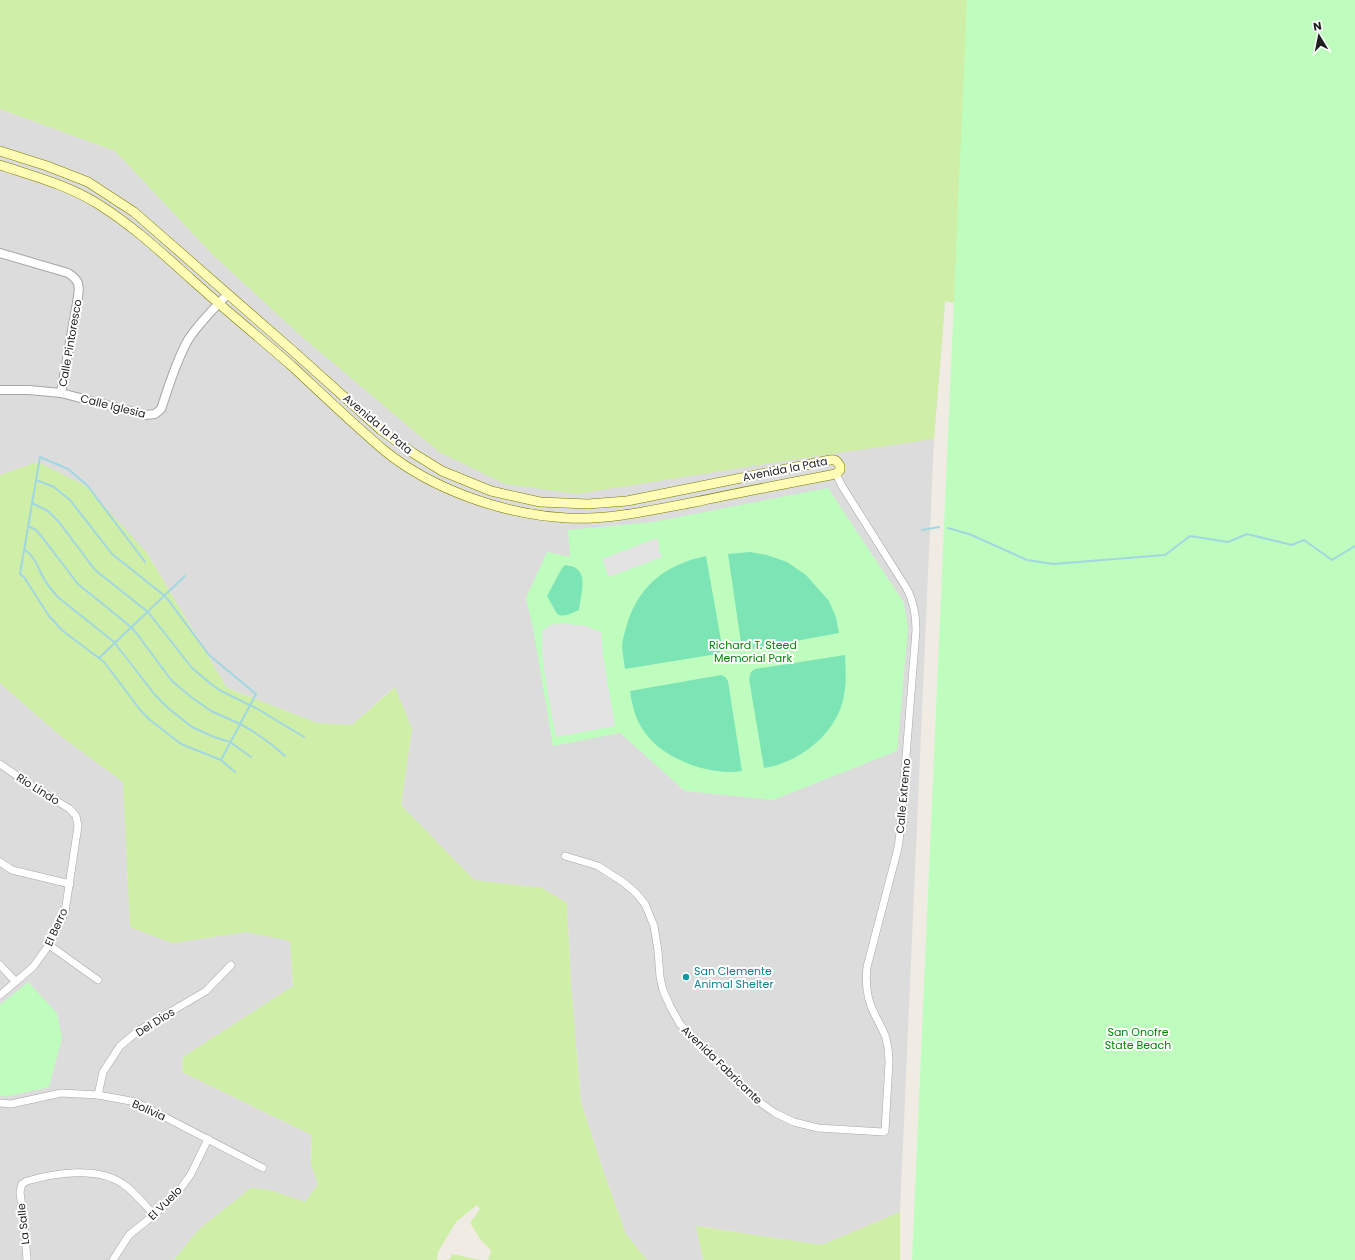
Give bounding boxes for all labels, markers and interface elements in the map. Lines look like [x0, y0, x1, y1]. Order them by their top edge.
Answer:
north arrow [1299, 16, 1339, 56]
text: N [1312, 18, 1323, 35]
street label: Calle Pintoresco [54, 298, 86, 388]
street label: Calle Iglesia [79, 390, 147, 422]
street label: Avenida la Pata [340, 390, 416, 458]
street label: Avenida la Pata [741, 453, 829, 485]
park label: Richard T. Steed Memorial Park [709, 637, 797, 666]
street label: Calle Extremo [892, 758, 914, 834]
street label: Rio Lindo [13, 769, 63, 809]
street label: El Berro [41, 905, 71, 949]
place label: San Clemente Animal Shelter [694, 963, 774, 992]
marker: San Clemente Animal Shelter [681, 972, 691, 982]
street label: Del Dios [132, 1004, 178, 1040]
street label: Avenida Fabricante [678, 1022, 766, 1108]
park label: San Onofre State Beach [1105, 1024, 1171, 1053]
street label: Bolivia [130, 1095, 168, 1125]
street label: El Vuelo [144, 1182, 186, 1224]
street label: La Salle [13, 1202, 33, 1245]

